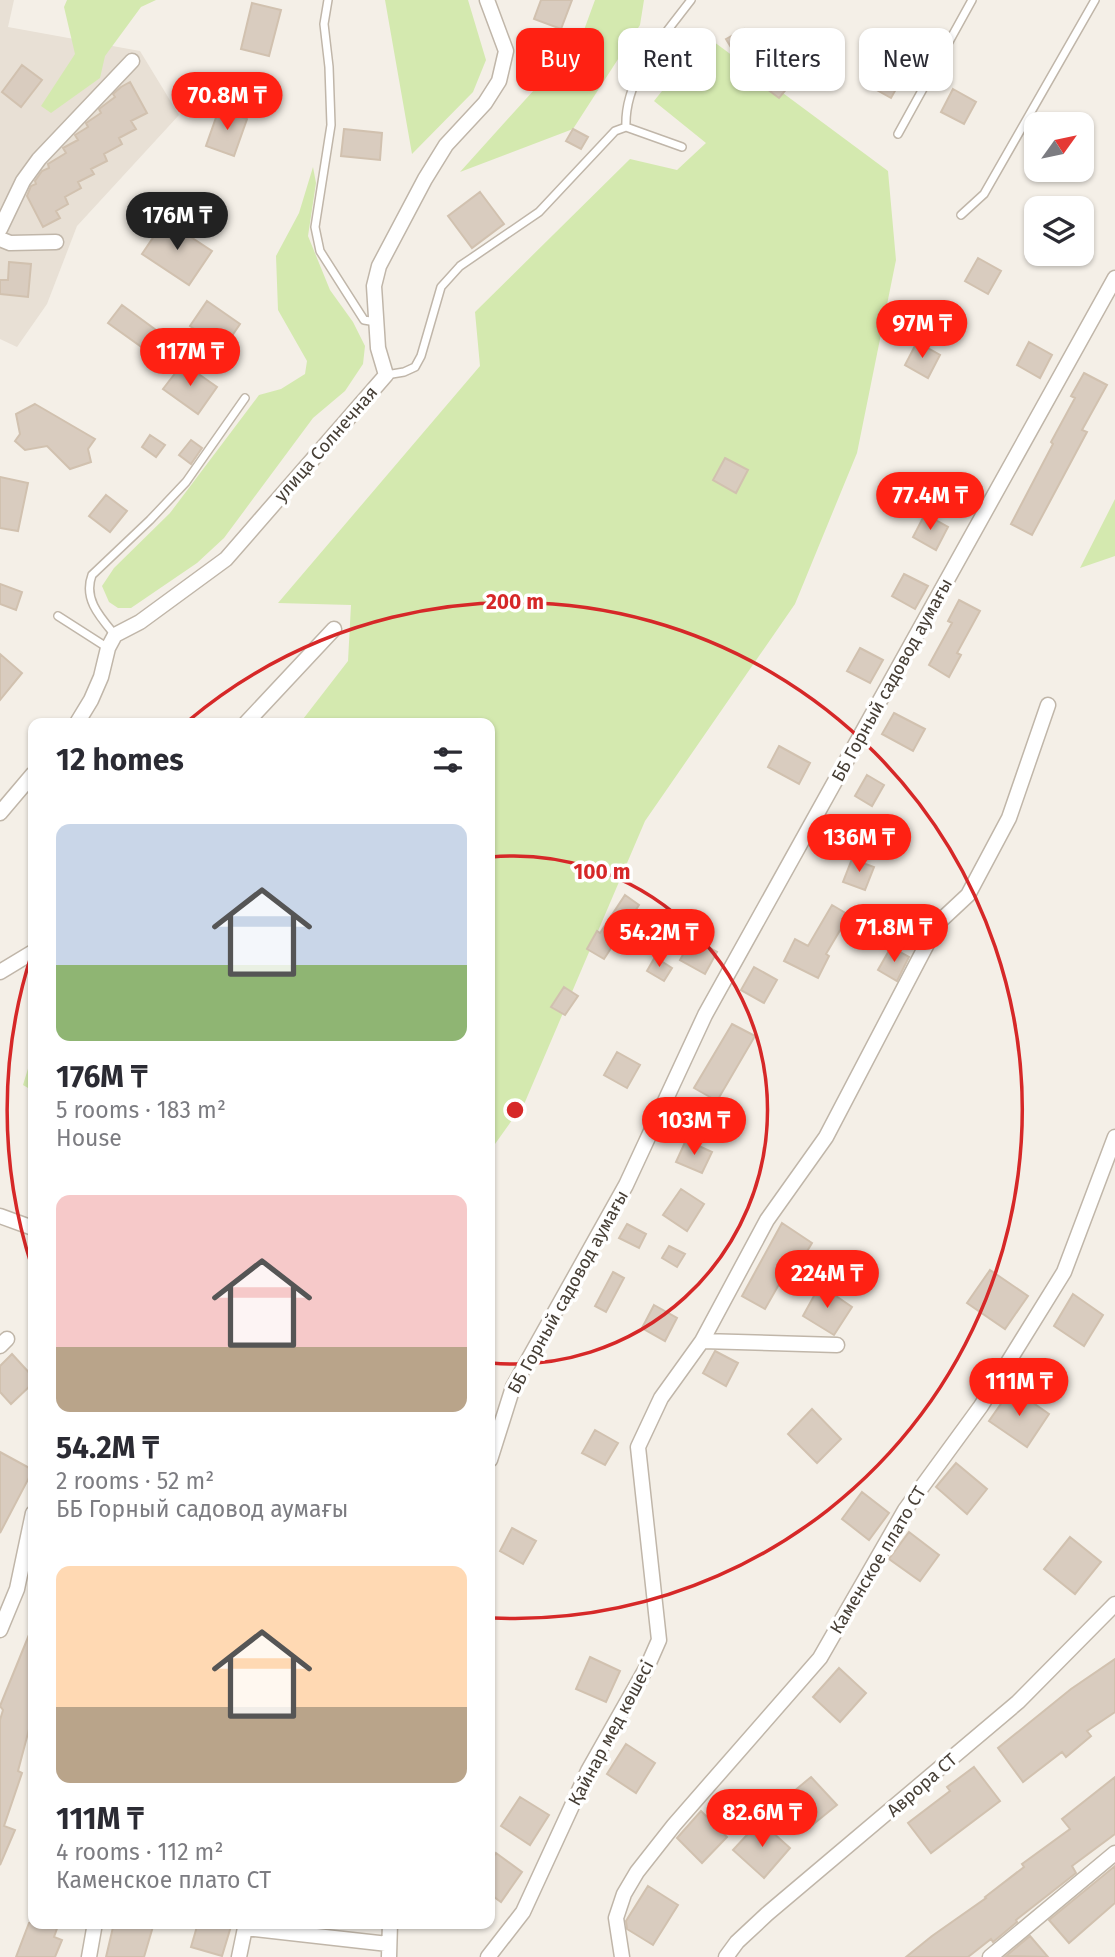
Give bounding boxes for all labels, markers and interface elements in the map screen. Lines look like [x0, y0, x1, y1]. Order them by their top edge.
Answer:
chip: Buy [516, 28, 604, 91]
chip: Rent [618, 28, 716, 91]
chip: Filters [730, 28, 845, 91]
chip: New [859, 28, 953, 91]
pin: 70.8M ₸ [162, 72, 292, 132]
text: 70.8M ₸ [188, 81, 266, 109]
north arrow [1024, 112, 1094, 182]
map controls [1024, 112, 1094, 266]
pin: 176M ₸ [120, 192, 234, 252]
button: layers [1024, 196, 1094, 266]
text: 176M ₸ [142, 201, 212, 229]
pin: 97M ₸ [873, 300, 971, 360]
text: 97M ₸ [892, 309, 952, 337]
pin: 117M ₸ [133, 328, 247, 388]
text: 117M ₸ [156, 337, 224, 365]
street label: улица Солнечная [270, 382, 382, 506]
pin: 77.4M ₸ [865, 472, 995, 532]
text: 77.4M ₸ [892, 481, 968, 509]
street label: ББ Горный садовод аумағы [827, 575, 957, 785]
text: 200 m [486, 589, 544, 615]
icon: filters [429, 741, 467, 779]
text: 12 homes [56, 742, 184, 778]
pin: 136M ₸ [802, 814, 916, 874]
text: 136M ₸ [823, 823, 895, 851]
text: 100 m [573, 859, 631, 885]
icon: home [199, 869, 325, 995]
pin: 71.8M ₸ [829, 904, 959, 964]
pin: 54.2M ₸ [594, 909, 724, 969]
text: 71.8M ₸ [856, 913, 932, 941]
text: 54.2M ₸ [620, 918, 698, 946]
text: 176M ₸ [56, 1059, 147, 1095]
text: 5 rooms · 183 m² [56, 1096, 226, 1124]
centre of rings [503, 1098, 527, 1122]
pin: 103M ₸ [637, 1098, 751, 1157]
text: 103M ₸ [658, 1106, 730, 1134]
text: House [56, 1124, 122, 1152]
street label: ББ Горный садовод аумағы [503, 1187, 633, 1397]
icon: home [199, 1240, 325, 1366]
pin: 224M ₸ [770, 1250, 884, 1310]
text: 224M ₸ [791, 1259, 863, 1287]
pin: 111M ₸ [962, 1358, 1076, 1418]
text: 111M ₸ [985, 1367, 1053, 1395]
text: 54.2M ₸ [56, 1430, 159, 1466]
text: 2 rooms · 52 m² [56, 1467, 214, 1495]
street label: Каменское плато СТ [825, 1482, 931, 1638]
text: ББ Горный садовод аумағы [56, 1495, 349, 1523]
icon: home [199, 1611, 325, 1737]
street label: Қайнар мед көшесі [563, 1657, 659, 1809]
street label: Аврора СТ [882, 1748, 962, 1821]
pin: 82.6M ₸ [697, 1790, 827, 1849]
text: 82.6M ₸ [722, 1798, 802, 1826]
text: 111M ₸ [56, 1801, 144, 1837]
text: 4 rooms · 112 m² [56, 1838, 223, 1866]
text: Каменское плато СТ [56, 1866, 271, 1894]

